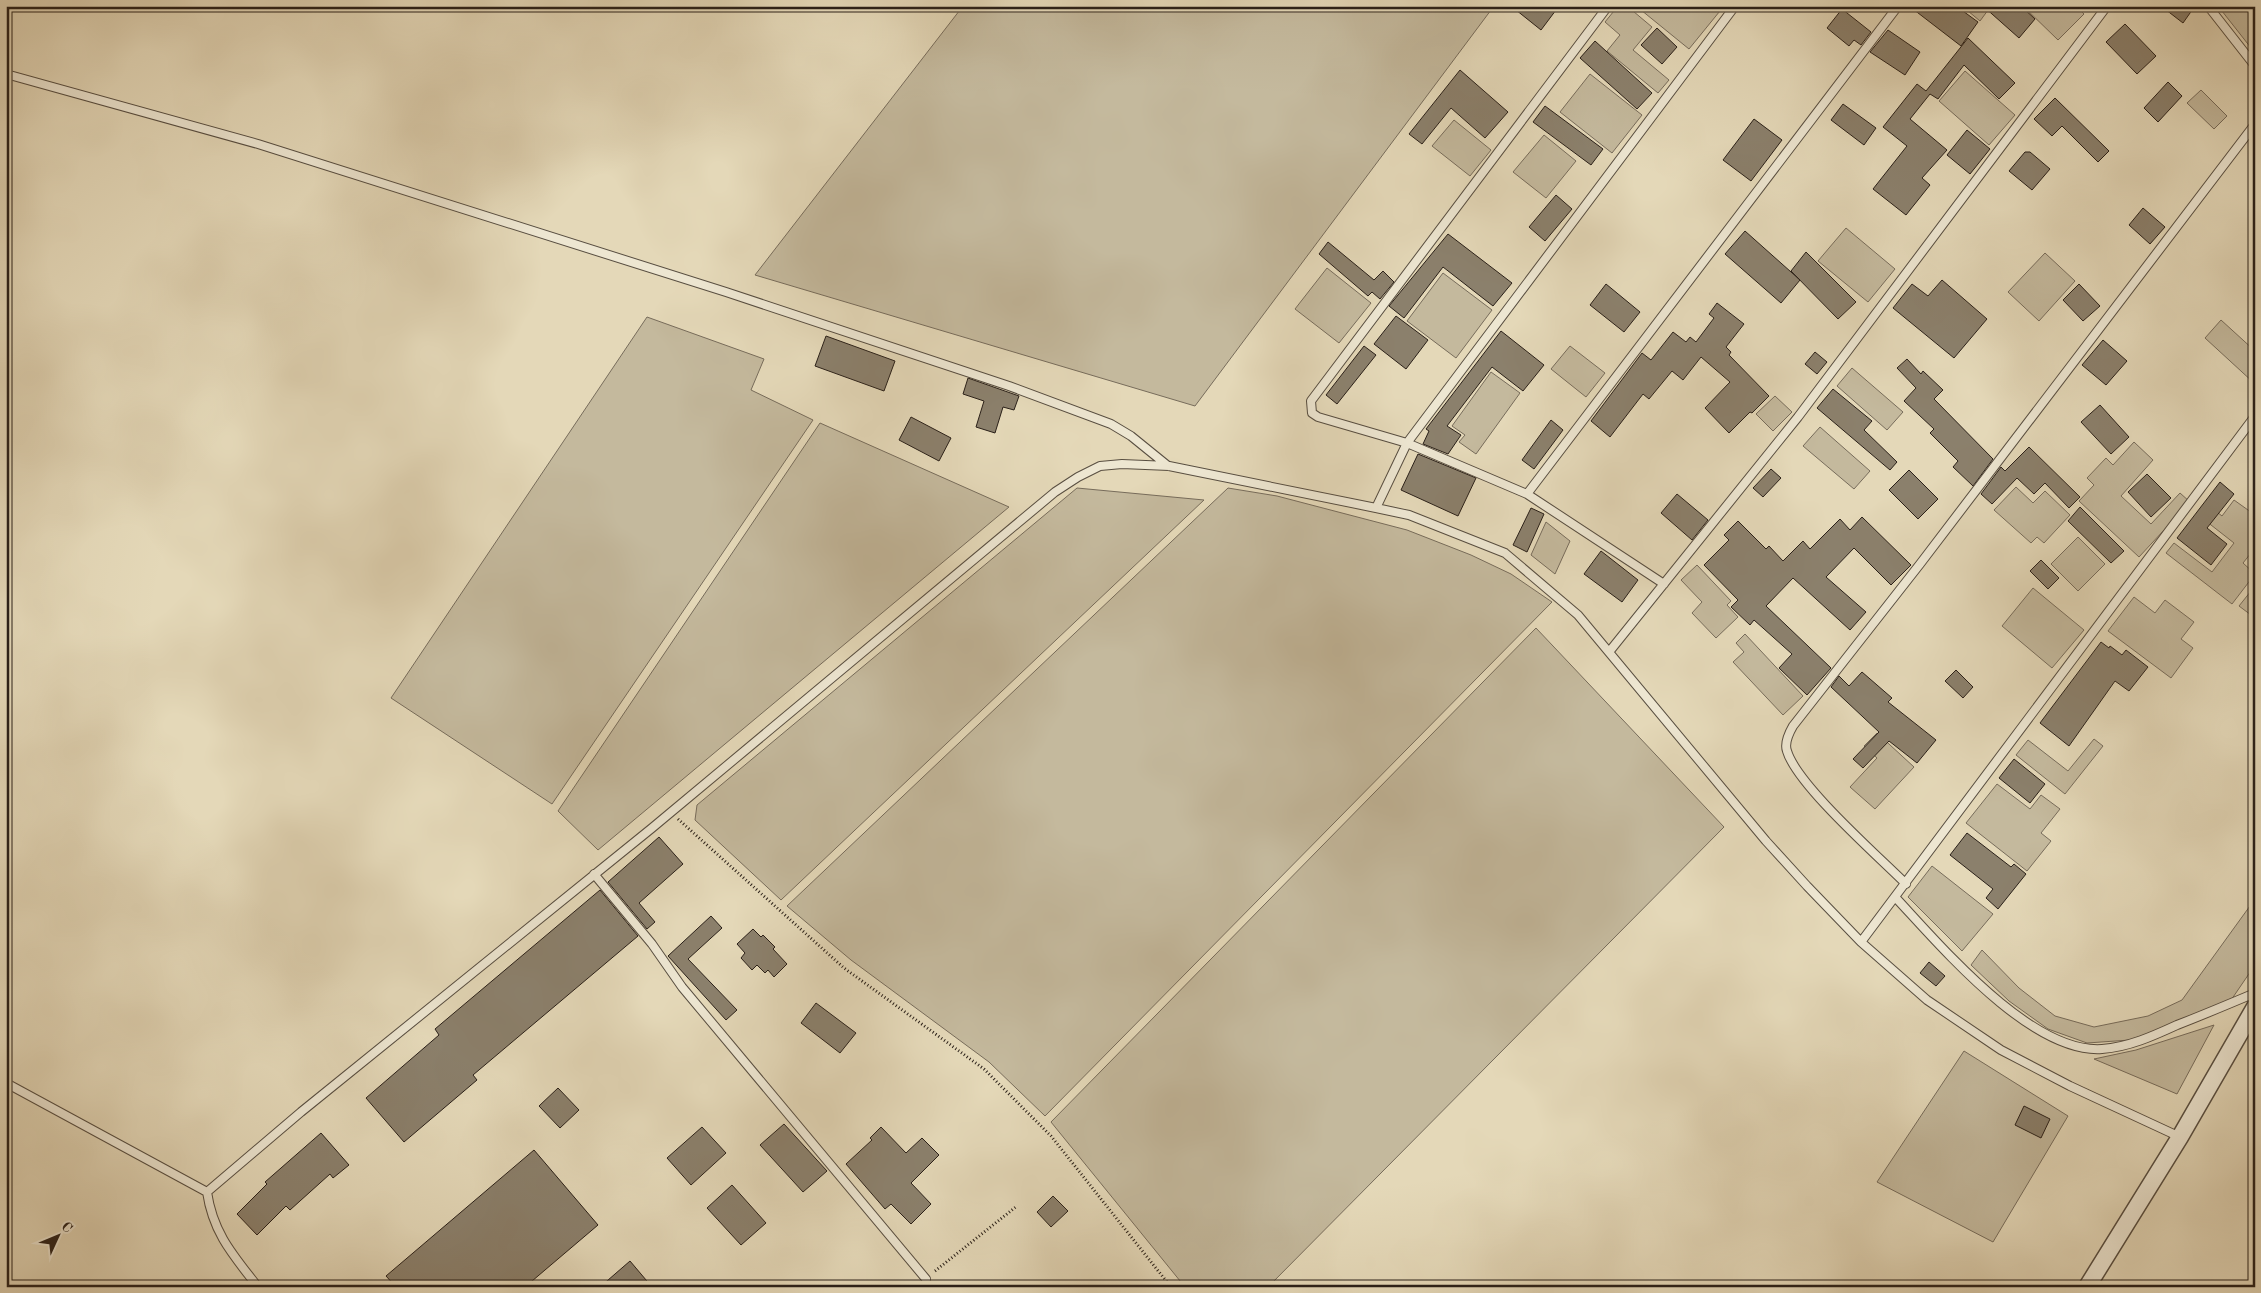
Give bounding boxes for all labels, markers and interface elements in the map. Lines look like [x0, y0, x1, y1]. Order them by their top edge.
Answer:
north arrow [32, 1210, 82, 1260]
text: С [58, 1219, 75, 1236]

